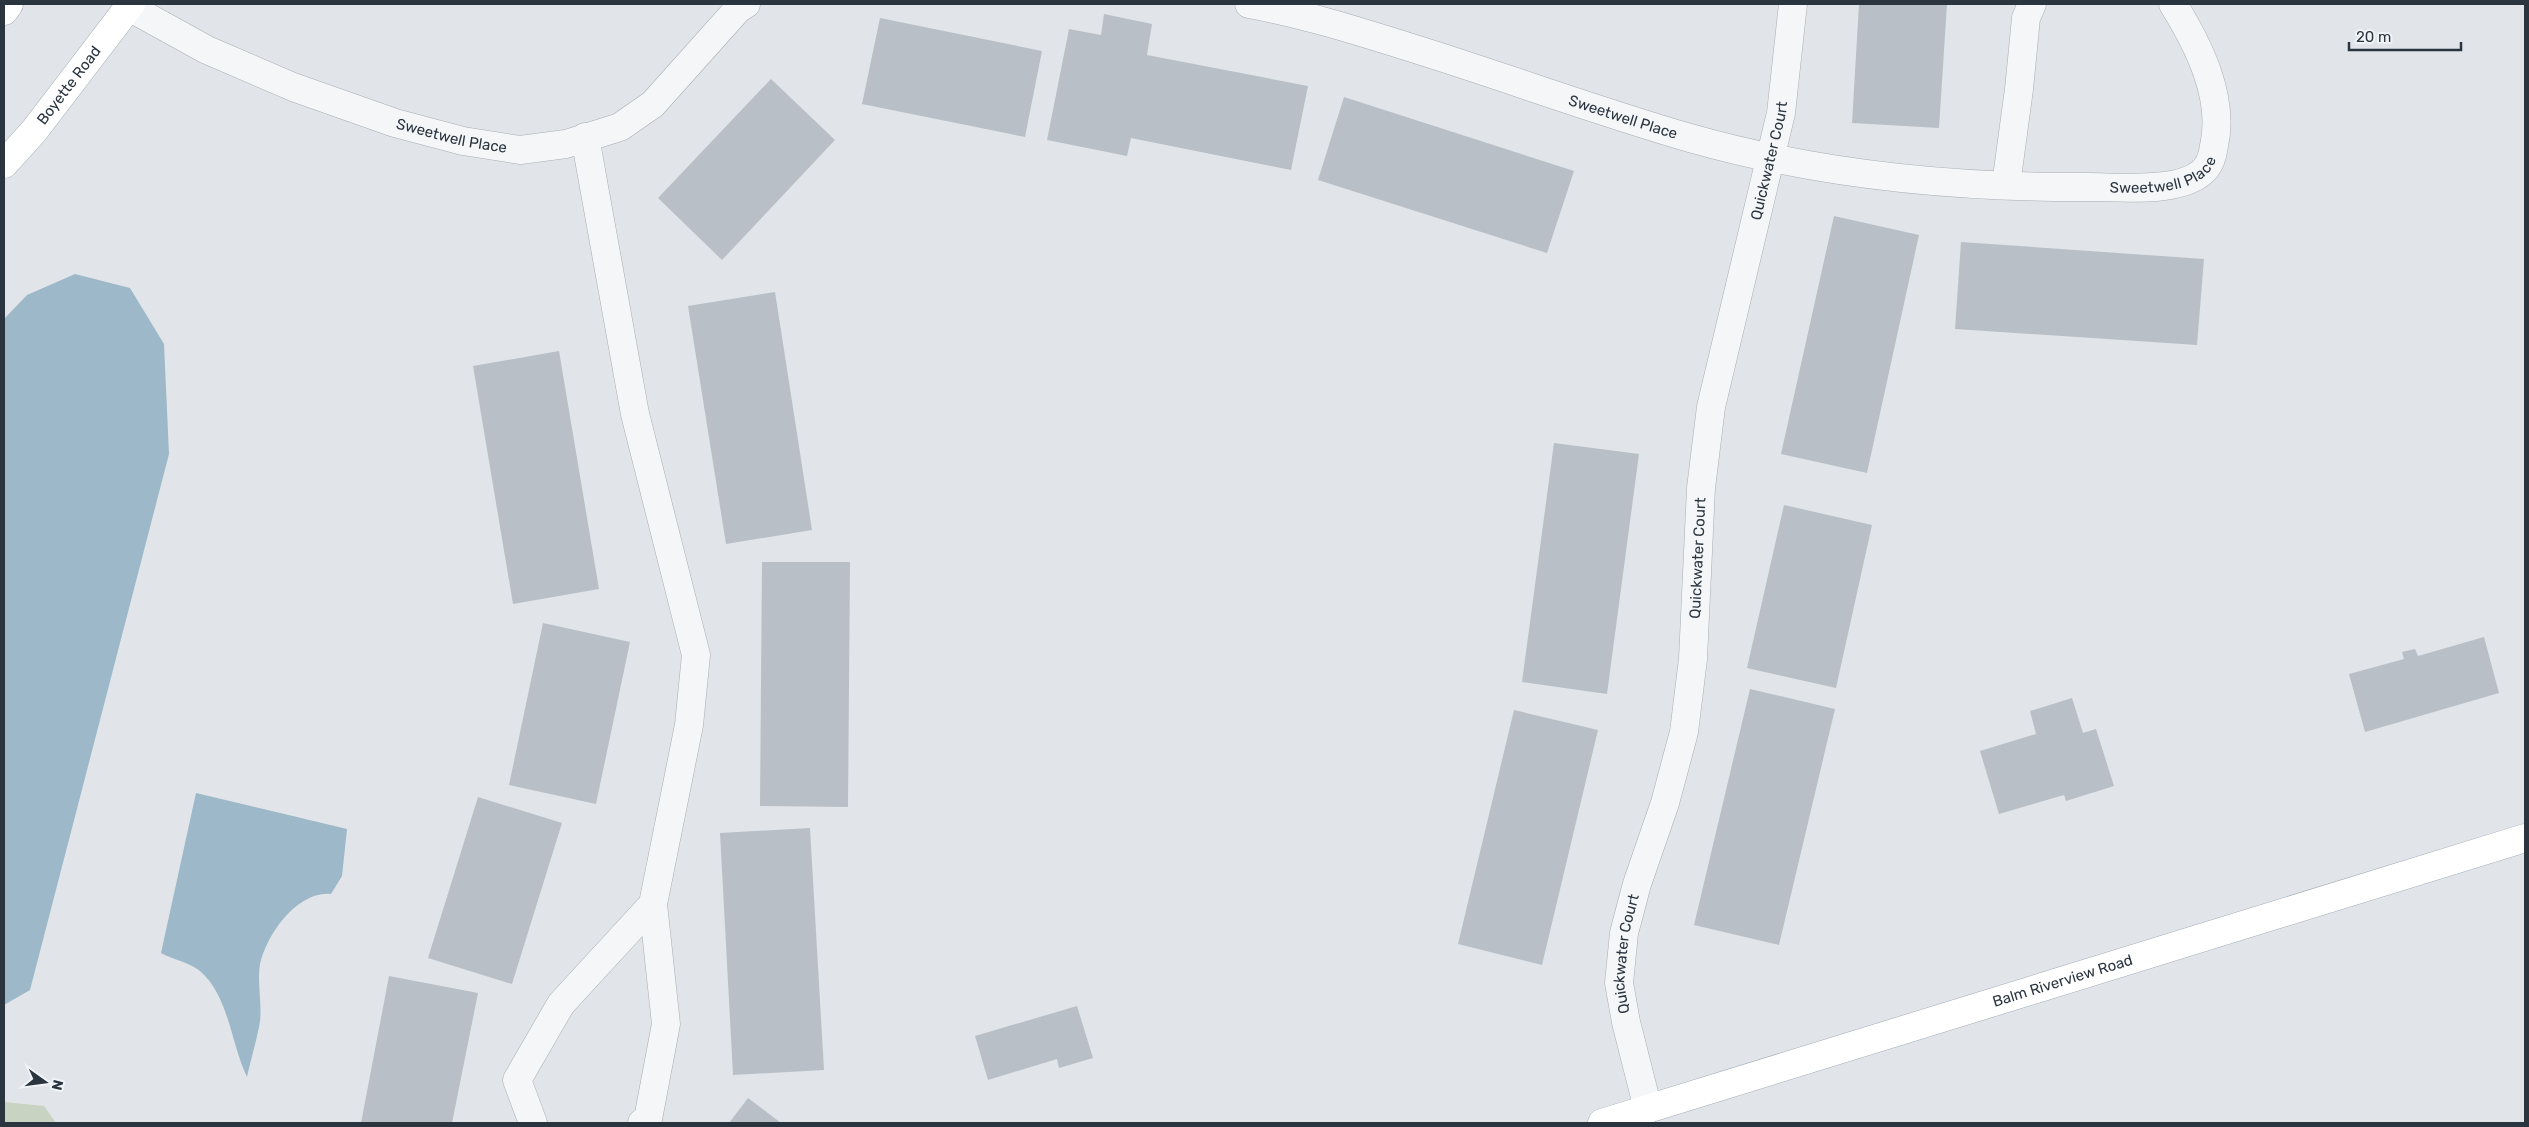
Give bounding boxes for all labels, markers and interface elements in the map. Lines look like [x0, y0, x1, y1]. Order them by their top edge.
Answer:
scale bar [2349, 20, 2462, 52]
text: 20 m [2356, 28, 2391, 46]
street label: Boyette Road [33, 43, 105, 128]
street label: Sweetwell Place [1566, 91, 1680, 143]
street label: Quickwater Court [1747, 100, 1791, 222]
street label: Sweetwell Place [394, 115, 508, 157]
street label: Sweetwell Place [2109, 154, 2220, 197]
street label: Quickwater Court [1686, 497, 1710, 619]
street label: Quickwater Court [1610, 892, 1643, 1015]
street label: Balm Riverview Road [1990, 951, 2135, 1011]
north arrow [20, 1057, 70, 1107]
text: N [48, 1078, 67, 1092]

